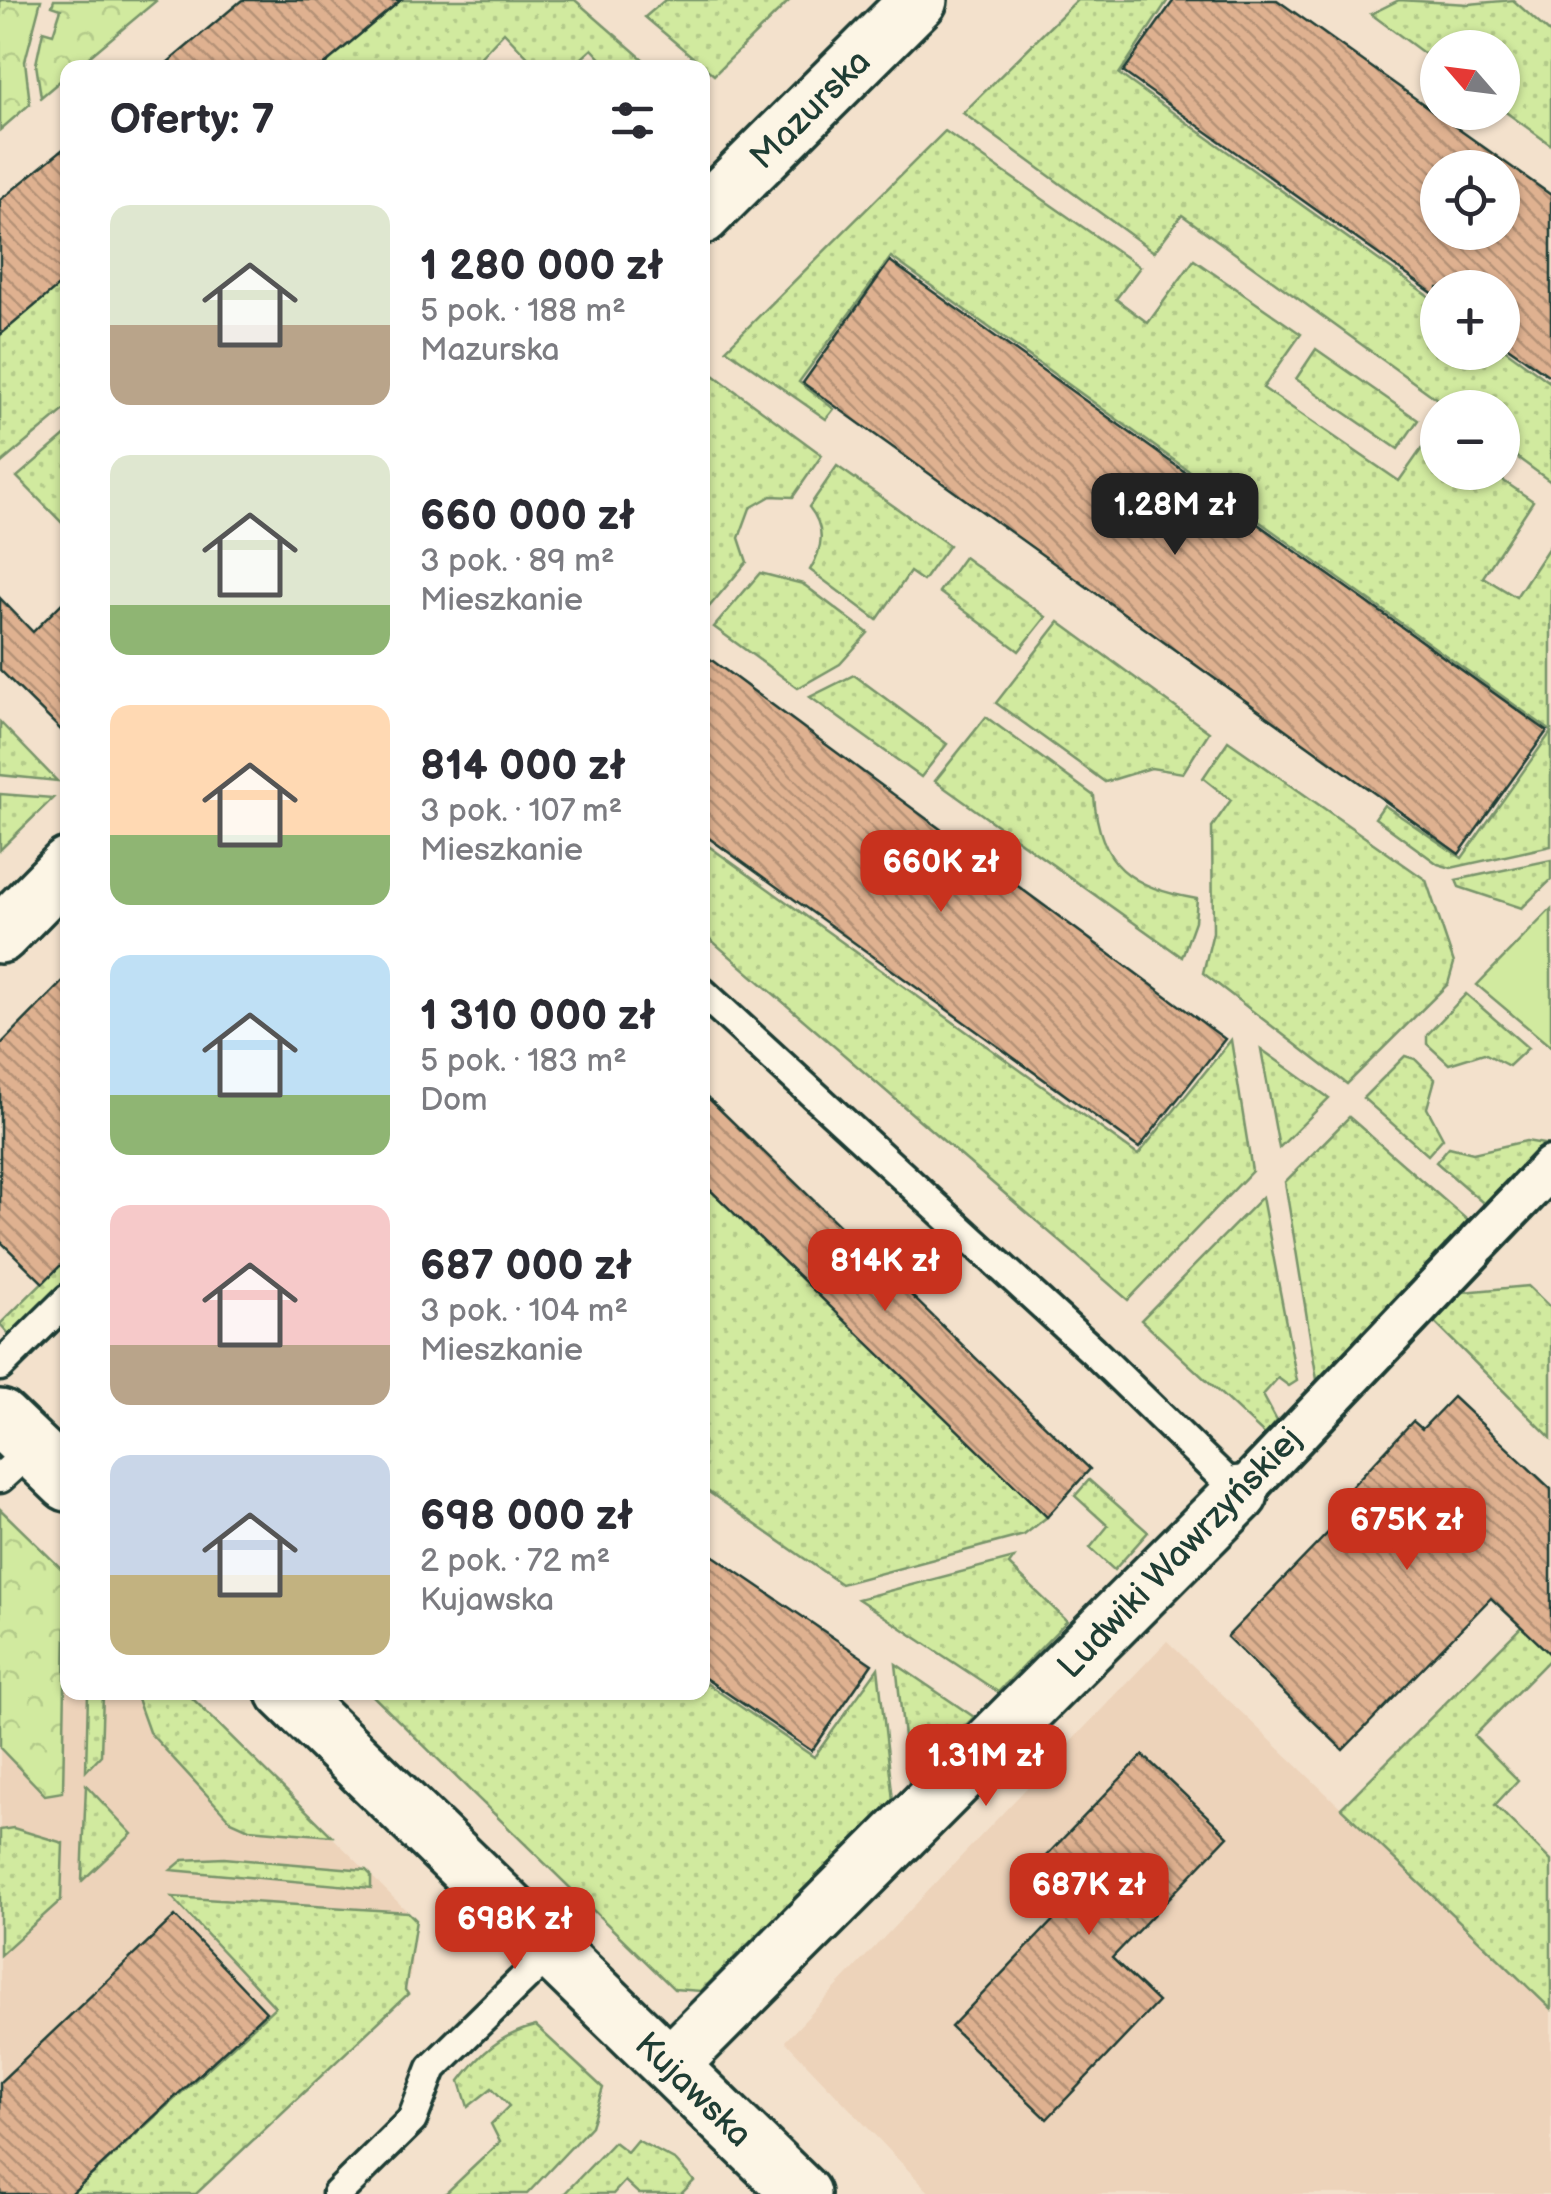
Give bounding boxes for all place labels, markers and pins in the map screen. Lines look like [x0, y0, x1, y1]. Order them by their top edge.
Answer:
pin: 1.28M zł [1072, 473, 1278, 558]
pin: 660K zł [849, 830, 1033, 915]
pin: 814K zł [793, 1229, 977, 1314]
pin: 675K zł [1315, 1488, 1499, 1573]
pin: 1.31M zł [883, 1724, 1089, 1809]
pin: 687K zł [997, 1853, 1181, 1938]
pin: 698K zł [423, 1887, 607, 1972]

